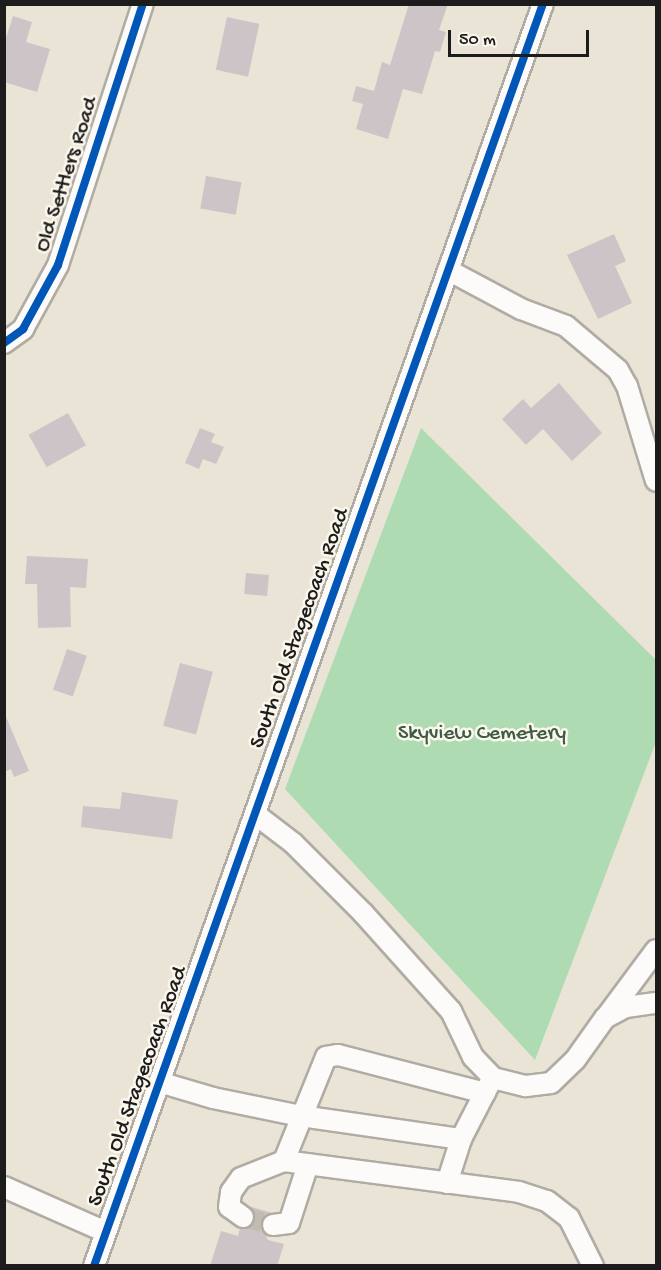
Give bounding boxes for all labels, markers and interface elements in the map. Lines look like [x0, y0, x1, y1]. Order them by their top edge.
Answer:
scale bar [451, 18, 592, 56]
text: 50 m [459, 30, 496, 51]
street label: Old Settlers Road [31, 94, 105, 256]
street label: South Old Stagecoach Road [245, 506, 357, 752]
park label: Skyview Cemetery [398, 722, 566, 748]
street label: South Old Stagecoach Road [83, 964, 195, 1210]

